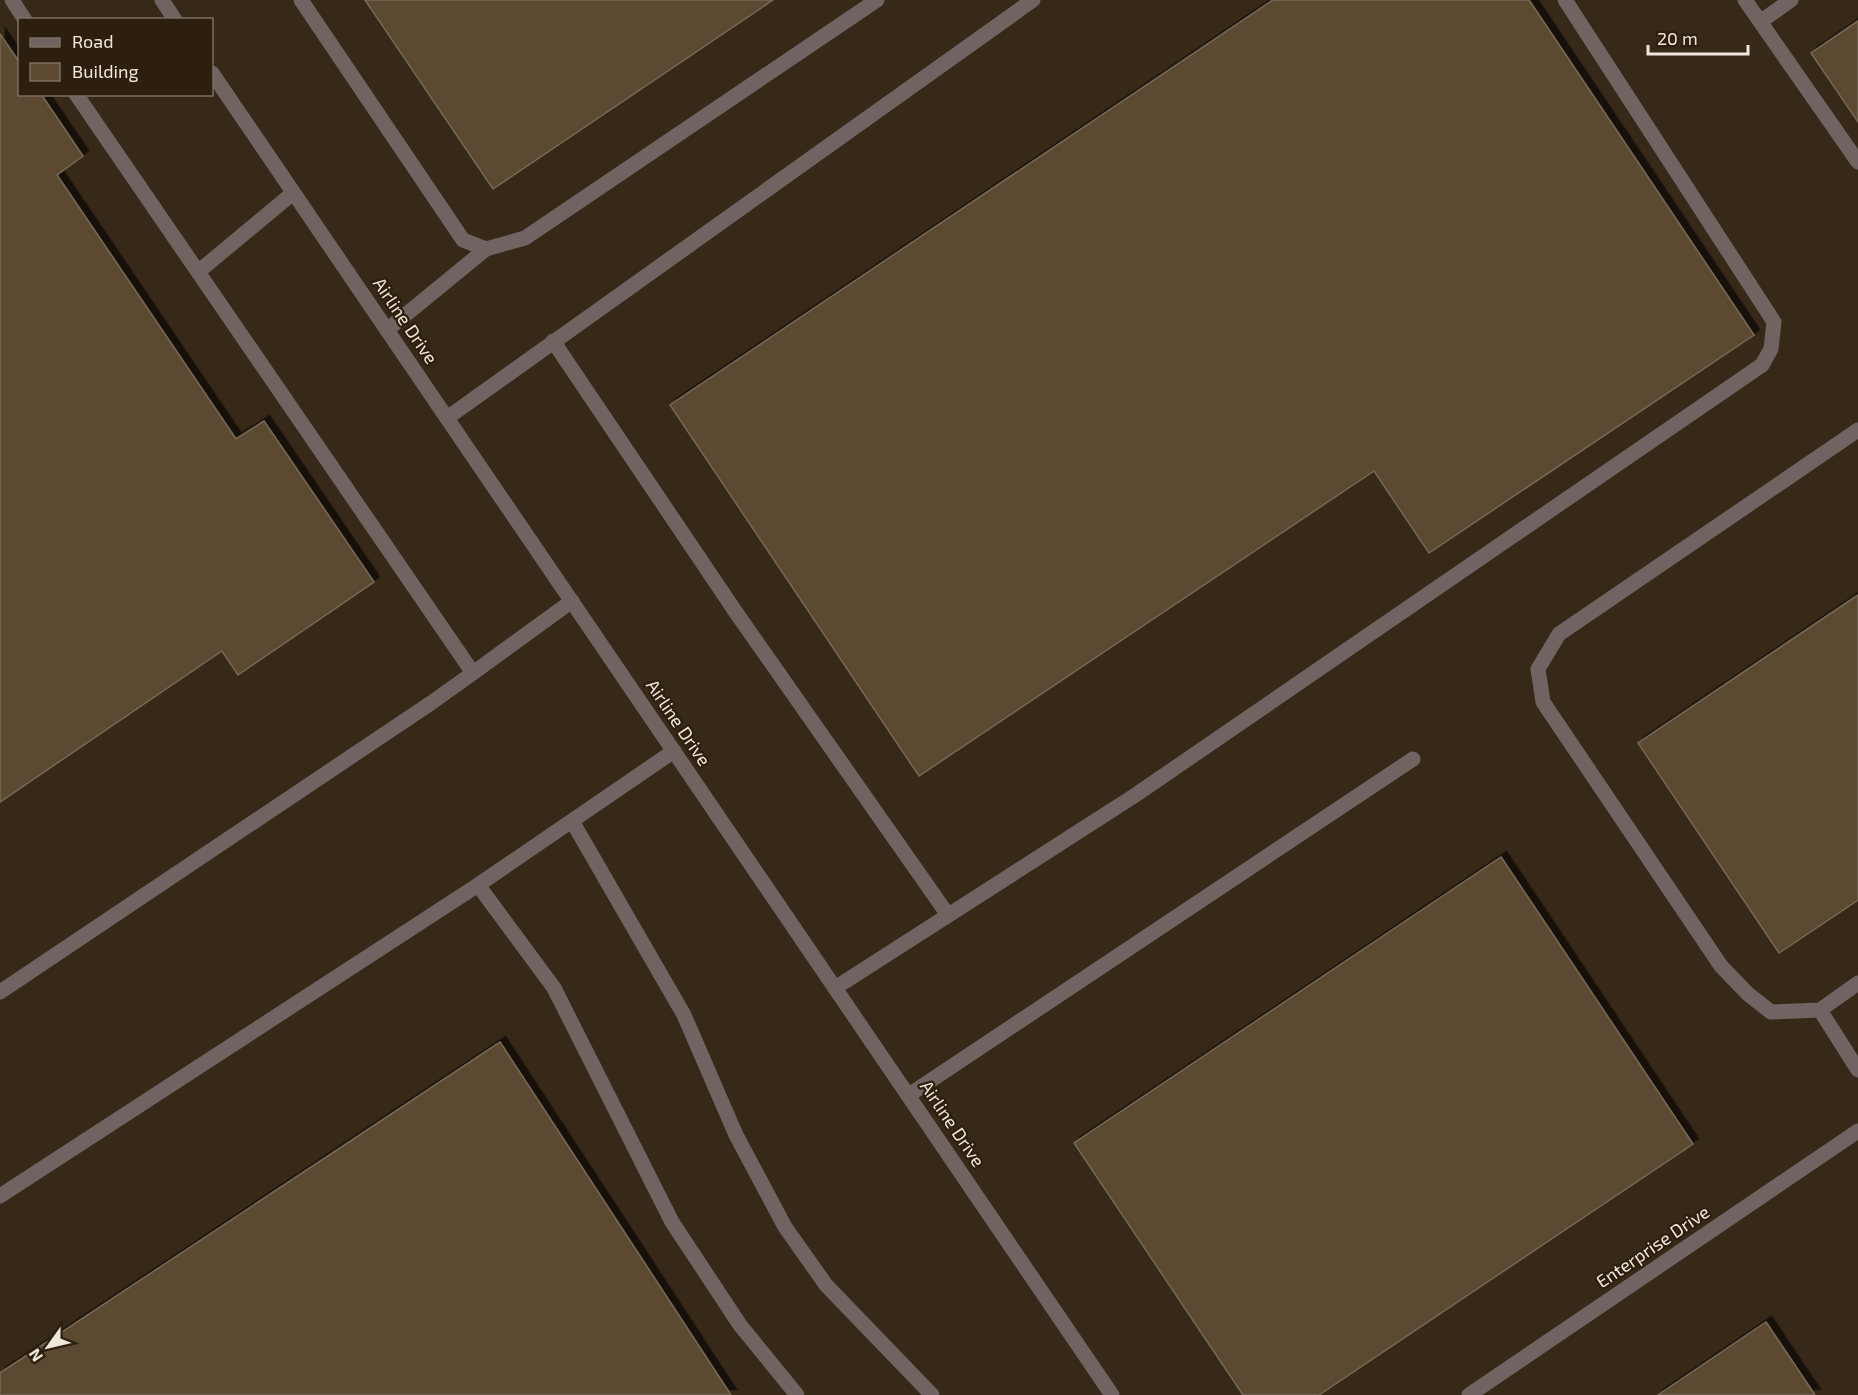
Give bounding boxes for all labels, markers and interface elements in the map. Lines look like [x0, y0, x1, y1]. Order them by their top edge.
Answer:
legend [18, 18, 213, 96]
scale bar [1648, 18, 1748, 56]
text: 20 m [1657, 27, 1698, 49]
text: Road [72, 30, 113, 52]
text: Building [72, 60, 139, 82]
street label: Airline Drive [369, 273, 443, 368]
street label: Airline Drive [642, 675, 716, 770]
street label: Airline Drive [916, 1076, 990, 1171]
street label: Enterprise Drive [1592, 1200, 1713, 1292]
north arrow [18, 1317, 78, 1377]
text: N [24, 1346, 46, 1366]

